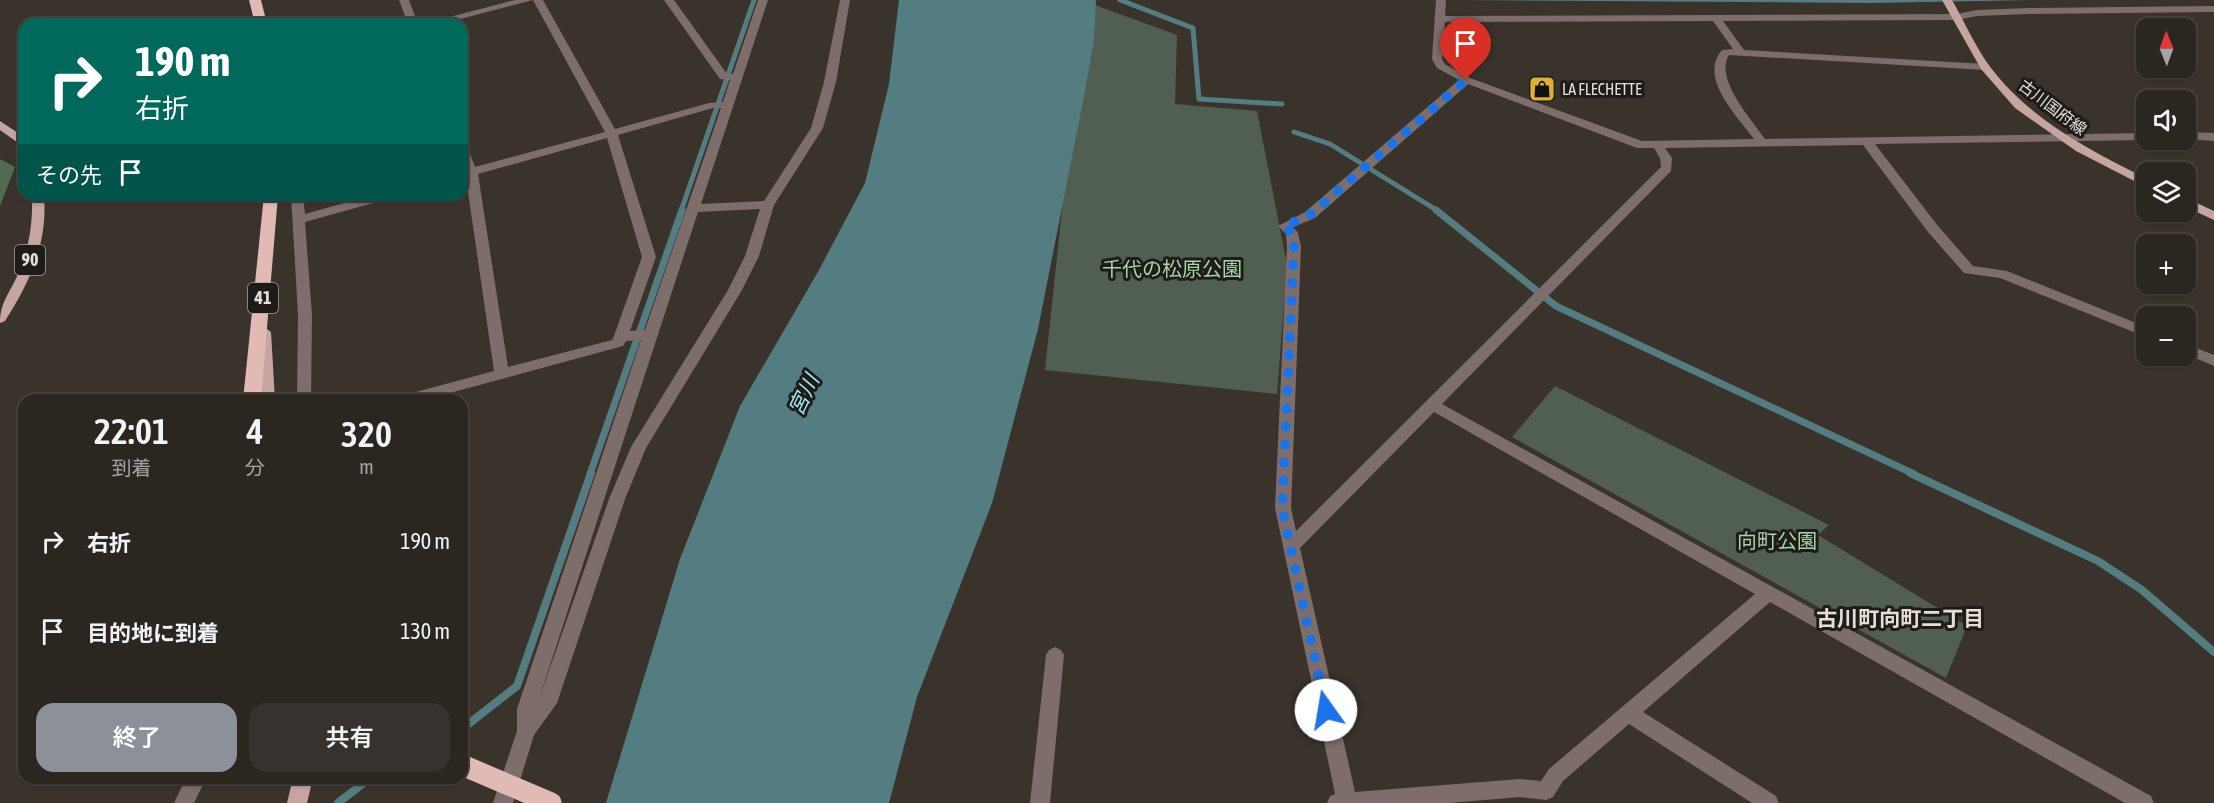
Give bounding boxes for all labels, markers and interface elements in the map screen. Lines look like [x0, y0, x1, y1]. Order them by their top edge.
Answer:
pin [1440, 18, 1491, 80]
north arrow [2136, 18, 2196, 78]
map controls [2136, 18, 2196, 366]
icon: arrive [1449, 27, 1482, 60]
text: 190 m [135, 37, 230, 85]
icon: right [36, 42, 114, 120]
shop icon: LA FLECHETTE [1527, 74, 1557, 104]
street label: 古川国府線 [2016, 76, 2090, 138]
place label: LA FLECHETTE [1562, 80, 1642, 98]
button: sound [2136, 90, 2196, 150]
text: 右折 [135, 93, 189, 124]
icon: arrive [114, 156, 147, 189]
text: その先 [36, 162, 102, 188]
button: layers [2136, 162, 2196, 222]
button: + [2136, 234, 2196, 294]
road number: 90 [15, 245, 45, 275]
park label: 千代の松原公園 [1102, 257, 1242, 280]
road number: 41 [248, 283, 278, 313]
button: − [2136, 306, 2196, 366]
water label: 宮川 [783, 369, 824, 419]
text: 22:01 [94, 410, 169, 452]
text: 4 [247, 410, 263, 452]
text: 320 [341, 413, 392, 455]
text: m [359, 455, 374, 478]
text: 到着 [112, 456, 152, 479]
text: 分 [245, 456, 265, 479]
icon: right [36, 525, 69, 558]
text: 190 m [400, 528, 450, 554]
park label: 向町公園 [1737, 529, 1817, 552]
text: 右折 [87, 530, 131, 556]
district label: 古川町向町二丁目 [1816, 606, 1984, 630]
icon: arrive [36, 615, 69, 648]
text: 130 m [400, 618, 450, 644]
text: 目的地に到着 [87, 620, 219, 646]
position arrow [1294, 678, 1358, 742]
button: 終了 [36, 703, 237, 772]
button: 共有 [249, 703, 450, 772]

